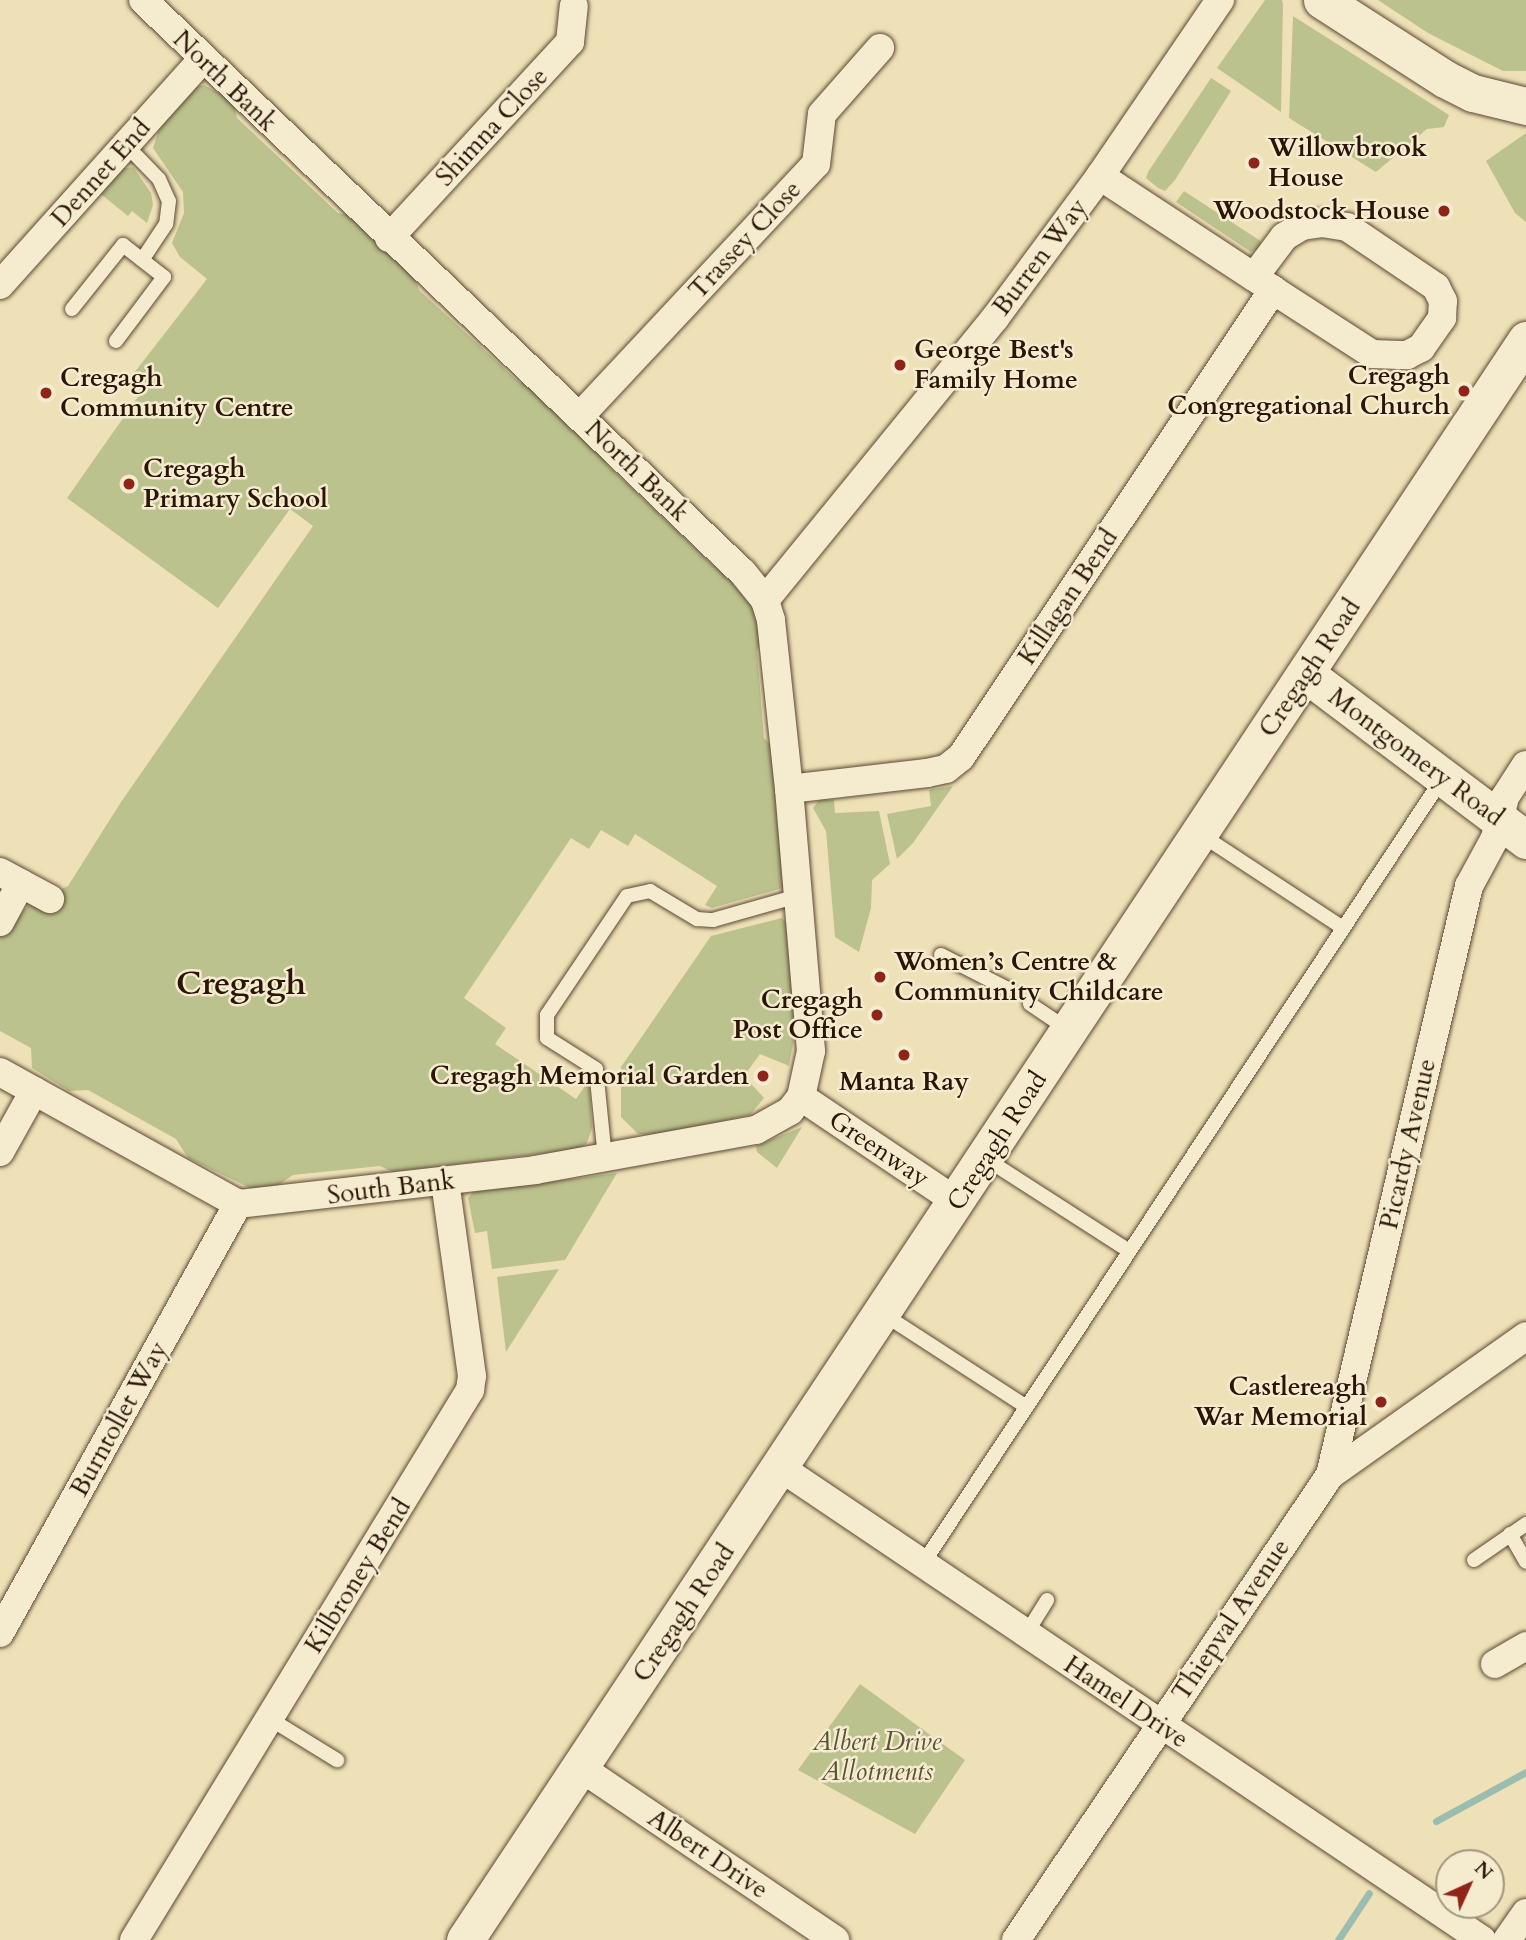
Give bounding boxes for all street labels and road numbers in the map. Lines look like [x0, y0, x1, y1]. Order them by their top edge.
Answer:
street label: North Bank [166, 24, 284, 138]
street label: Shimna Close [429, 61, 555, 193]
street label: Dennet End [45, 113, 157, 233]
street label: Trassey Close [682, 174, 808, 306]
street label: Burren Way [986, 192, 1094, 322]
street label: North Bank [578, 414, 696, 528]
street label: Killagan Bend [1011, 523, 1125, 671]
street label: Cregagh Road [1252, 593, 1368, 743]
street label: Montgomery Road [1322, 681, 1510, 833]
street label: Picardy Avenue [1373, 1056, 1443, 1232]
street label: Cregagh Road [940, 1065, 1054, 1217]
street label: Greenway [823, 1104, 935, 1194]
street label: South Bank [325, 1165, 457, 1211]
street label: Burntollet Way [64, 1336, 174, 1502]
street label: Kilbroney Bend [298, 1493, 418, 1659]
street label: Thiepval Avenue [1165, 1533, 1297, 1707]
street label: Cregagh Road [626, 1538, 742, 1688]
street label: Hamel Drive [1058, 1649, 1194, 1755]
street label: Albert Drive [642, 1802, 774, 1906]

